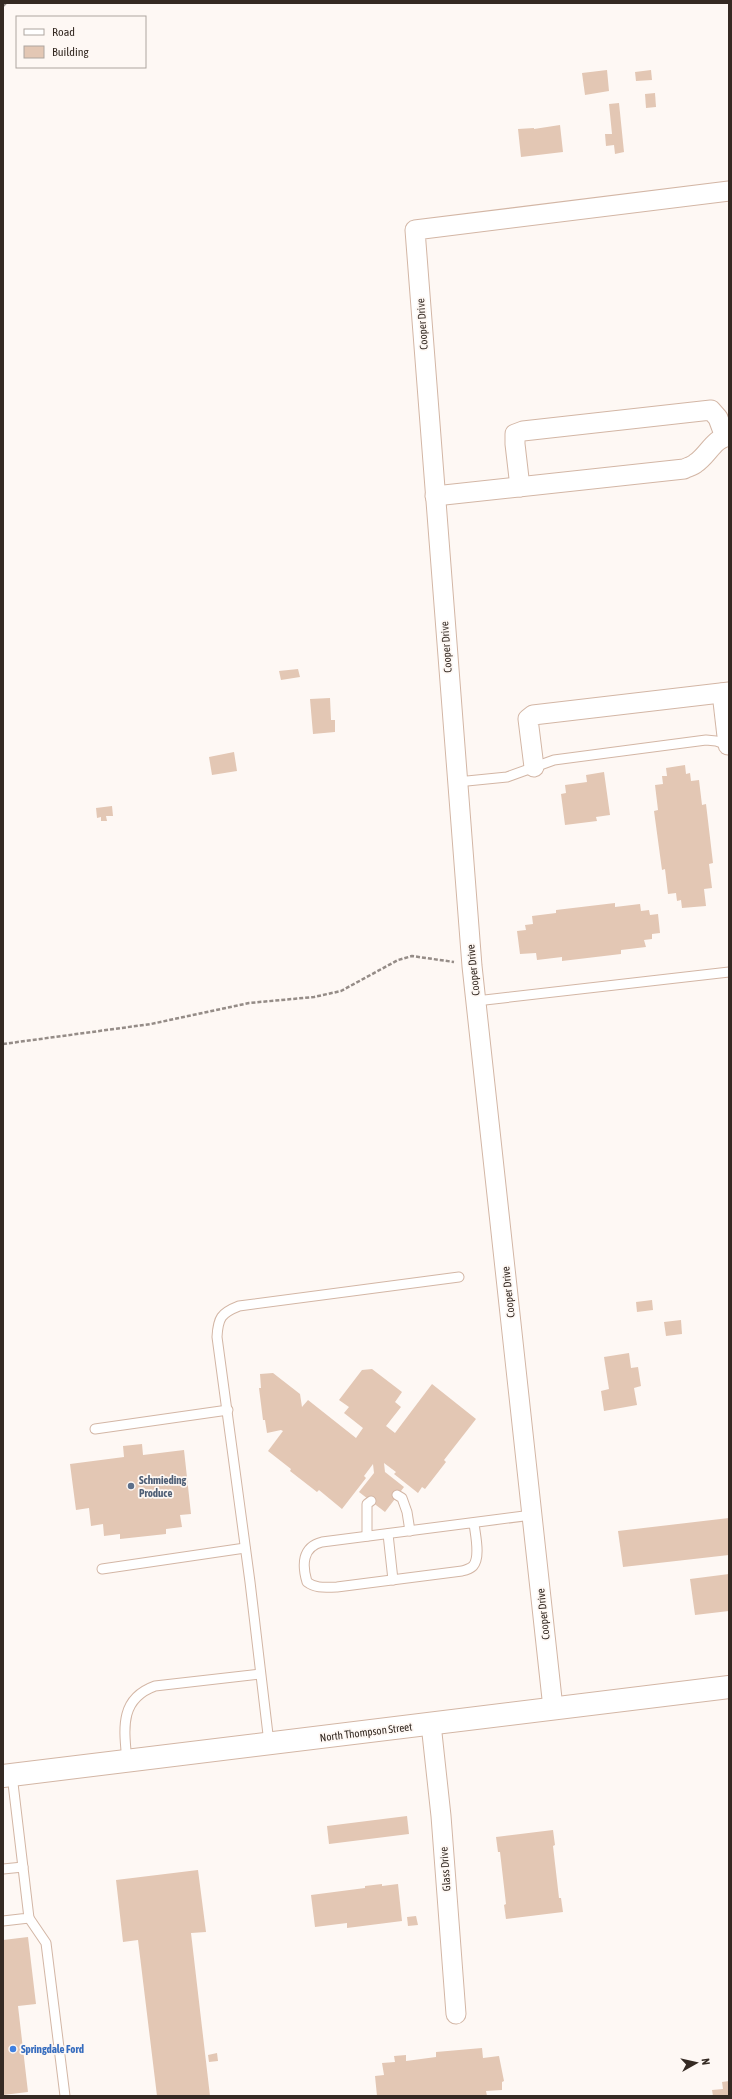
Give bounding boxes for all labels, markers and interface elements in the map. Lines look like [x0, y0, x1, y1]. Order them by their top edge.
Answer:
legend [16, 16, 146, 68]
text: Road [52, 25, 75, 39]
text: Building [52, 45, 90, 59]
street label: Cooper Drive [414, 298, 430, 350]
street label: Cooper Drive [438, 621, 454, 673]
street label: Cooper Drive [464, 944, 482, 996]
street label: Cooper Drive [499, 1266, 517, 1318]
place label: Schmieding Produce [139, 1474, 186, 1499]
marker: Schmieding Produce [126, 1481, 136, 1491]
street label: Cooper Drive [534, 1588, 552, 1640]
street label: North Thompson Street [319, 1720, 413, 1744]
street label: Glass Drive [437, 1846, 453, 1892]
place label: Springdale Ford [21, 2043, 84, 2055]
north arrow [676, 2043, 716, 2083]
marker: Springdale Ford [8, 2044, 18, 2054]
text: N [700, 2058, 712, 2066]

